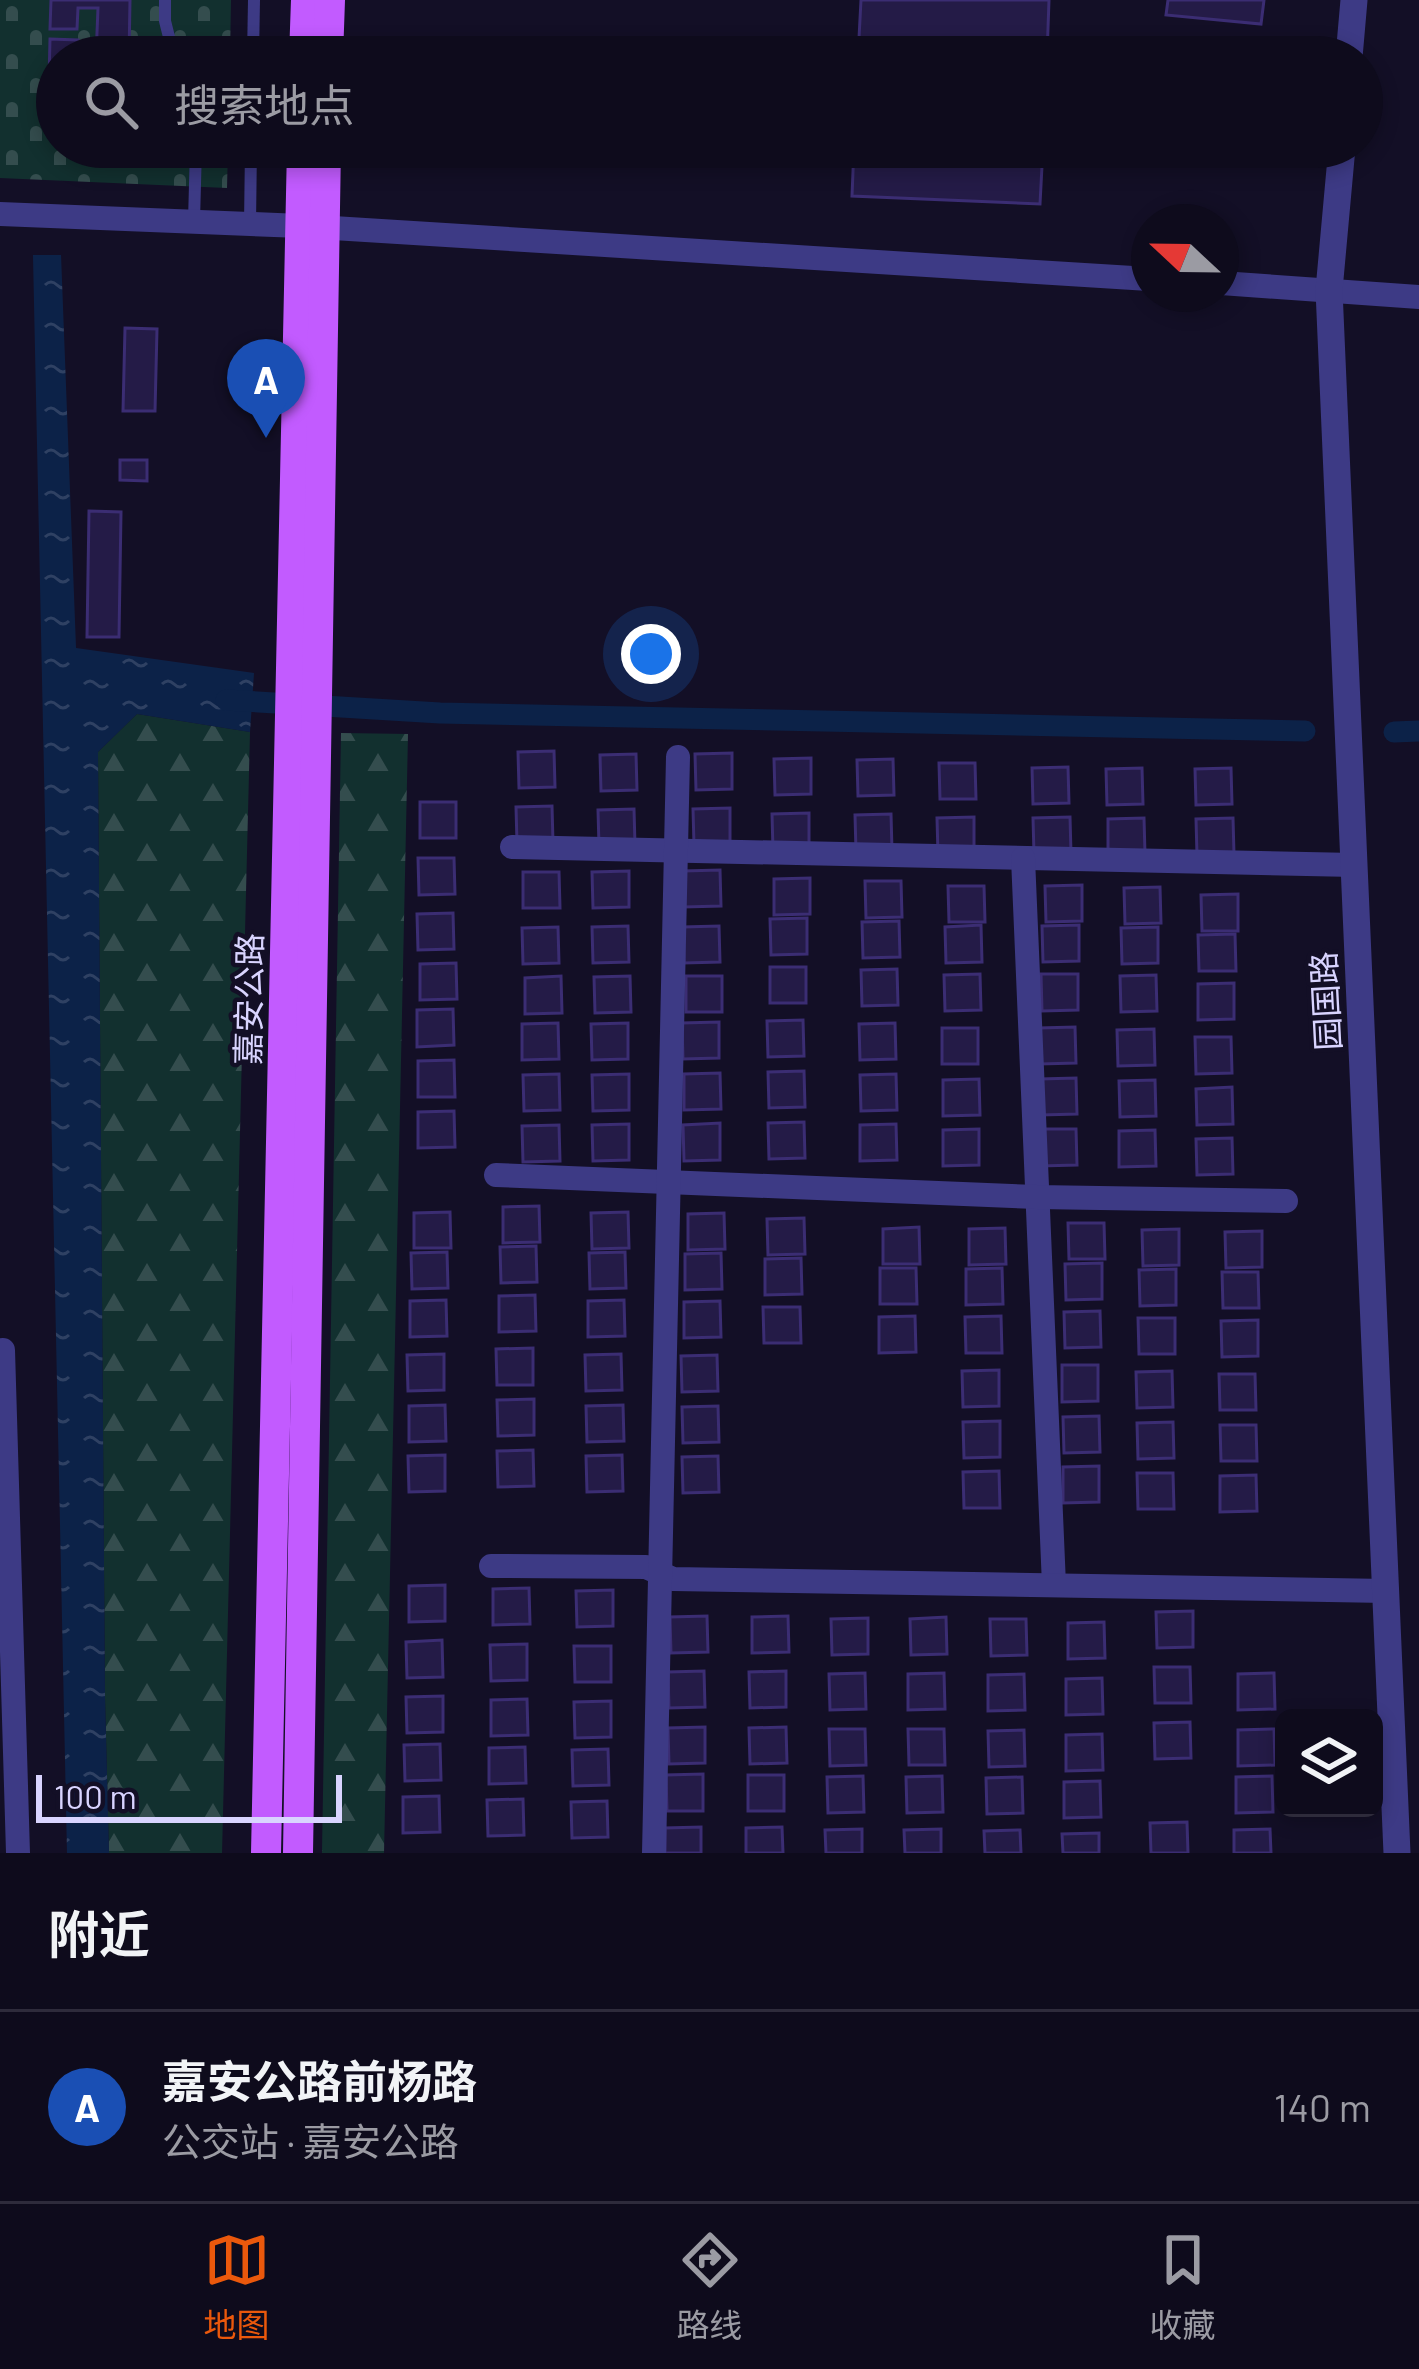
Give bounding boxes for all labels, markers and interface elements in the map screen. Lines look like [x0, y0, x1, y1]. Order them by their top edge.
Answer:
search box [36, 36, 1383, 168]
icon: search [78, 69, 144, 135]
text: 搜索地点 [174, 77, 354, 131]
north arrow [1131, 204, 1239, 312]
pin: A [227, 339, 305, 438]
your location [621, 624, 681, 684]
street label: 嘉安公路 [227, 933, 269, 1065]
street label: 园国路 [1302, 951, 1348, 1051]
map controls [1275, 1709, 1383, 1817]
button: layers [1275, 1709, 1383, 1817]
scale bar [36, 1769, 342, 1822]
text: 100 m [54, 1776, 137, 1816]
text: 附近 [48, 1902, 150, 1963]
text: 嘉安公路前杨路 [162, 2053, 477, 2107]
text: A [74, 2083, 100, 2130]
text: 140 m [1274, 2083, 1371, 2130]
text: 公交站 · 嘉安公路 [162, 2117, 459, 2164]
tab: 地图 [204, 2227, 270, 2347]
tab: 路线 [677, 2227, 743, 2347]
tab: 收藏 [1150, 2227, 1216, 2347]

